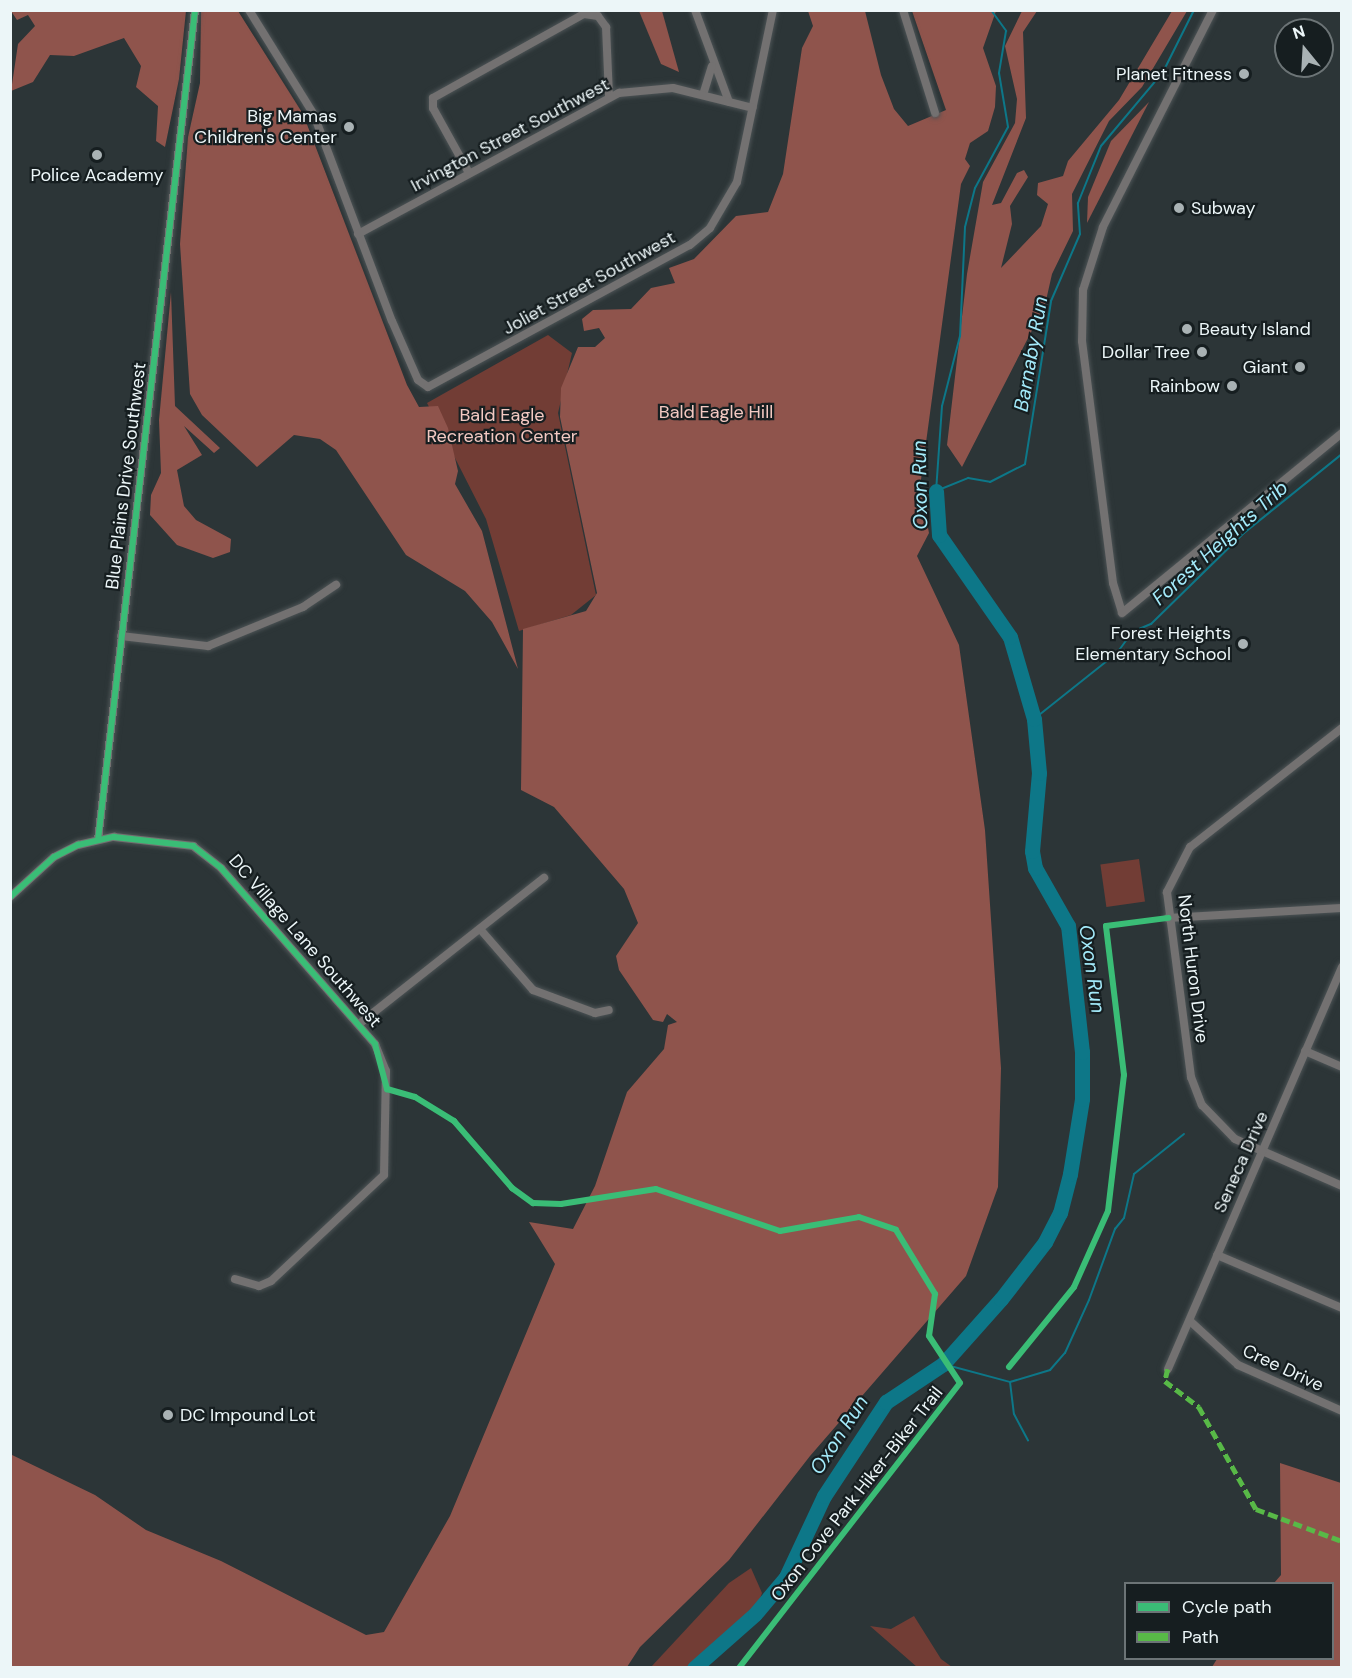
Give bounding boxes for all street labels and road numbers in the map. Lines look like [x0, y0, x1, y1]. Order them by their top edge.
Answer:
street label: Irvington Street Southwest [407, 73, 613, 197]
street label: Joliet Street Southwest [499, 227, 679, 339]
street label: Blue Plains Drive Southwest [101, 361, 151, 591]
street label: DC Village Lane Southwest [224, 850, 386, 1032]
street label: North Huron Drive [1173, 894, 1213, 1044]
street label: Seneca Drive [1209, 1108, 1273, 1216]
street label: Cree Drive [1239, 1340, 1327, 1396]
street label: Oxon Cove Park Hiker-Biker Trail [766, 1382, 948, 1606]

